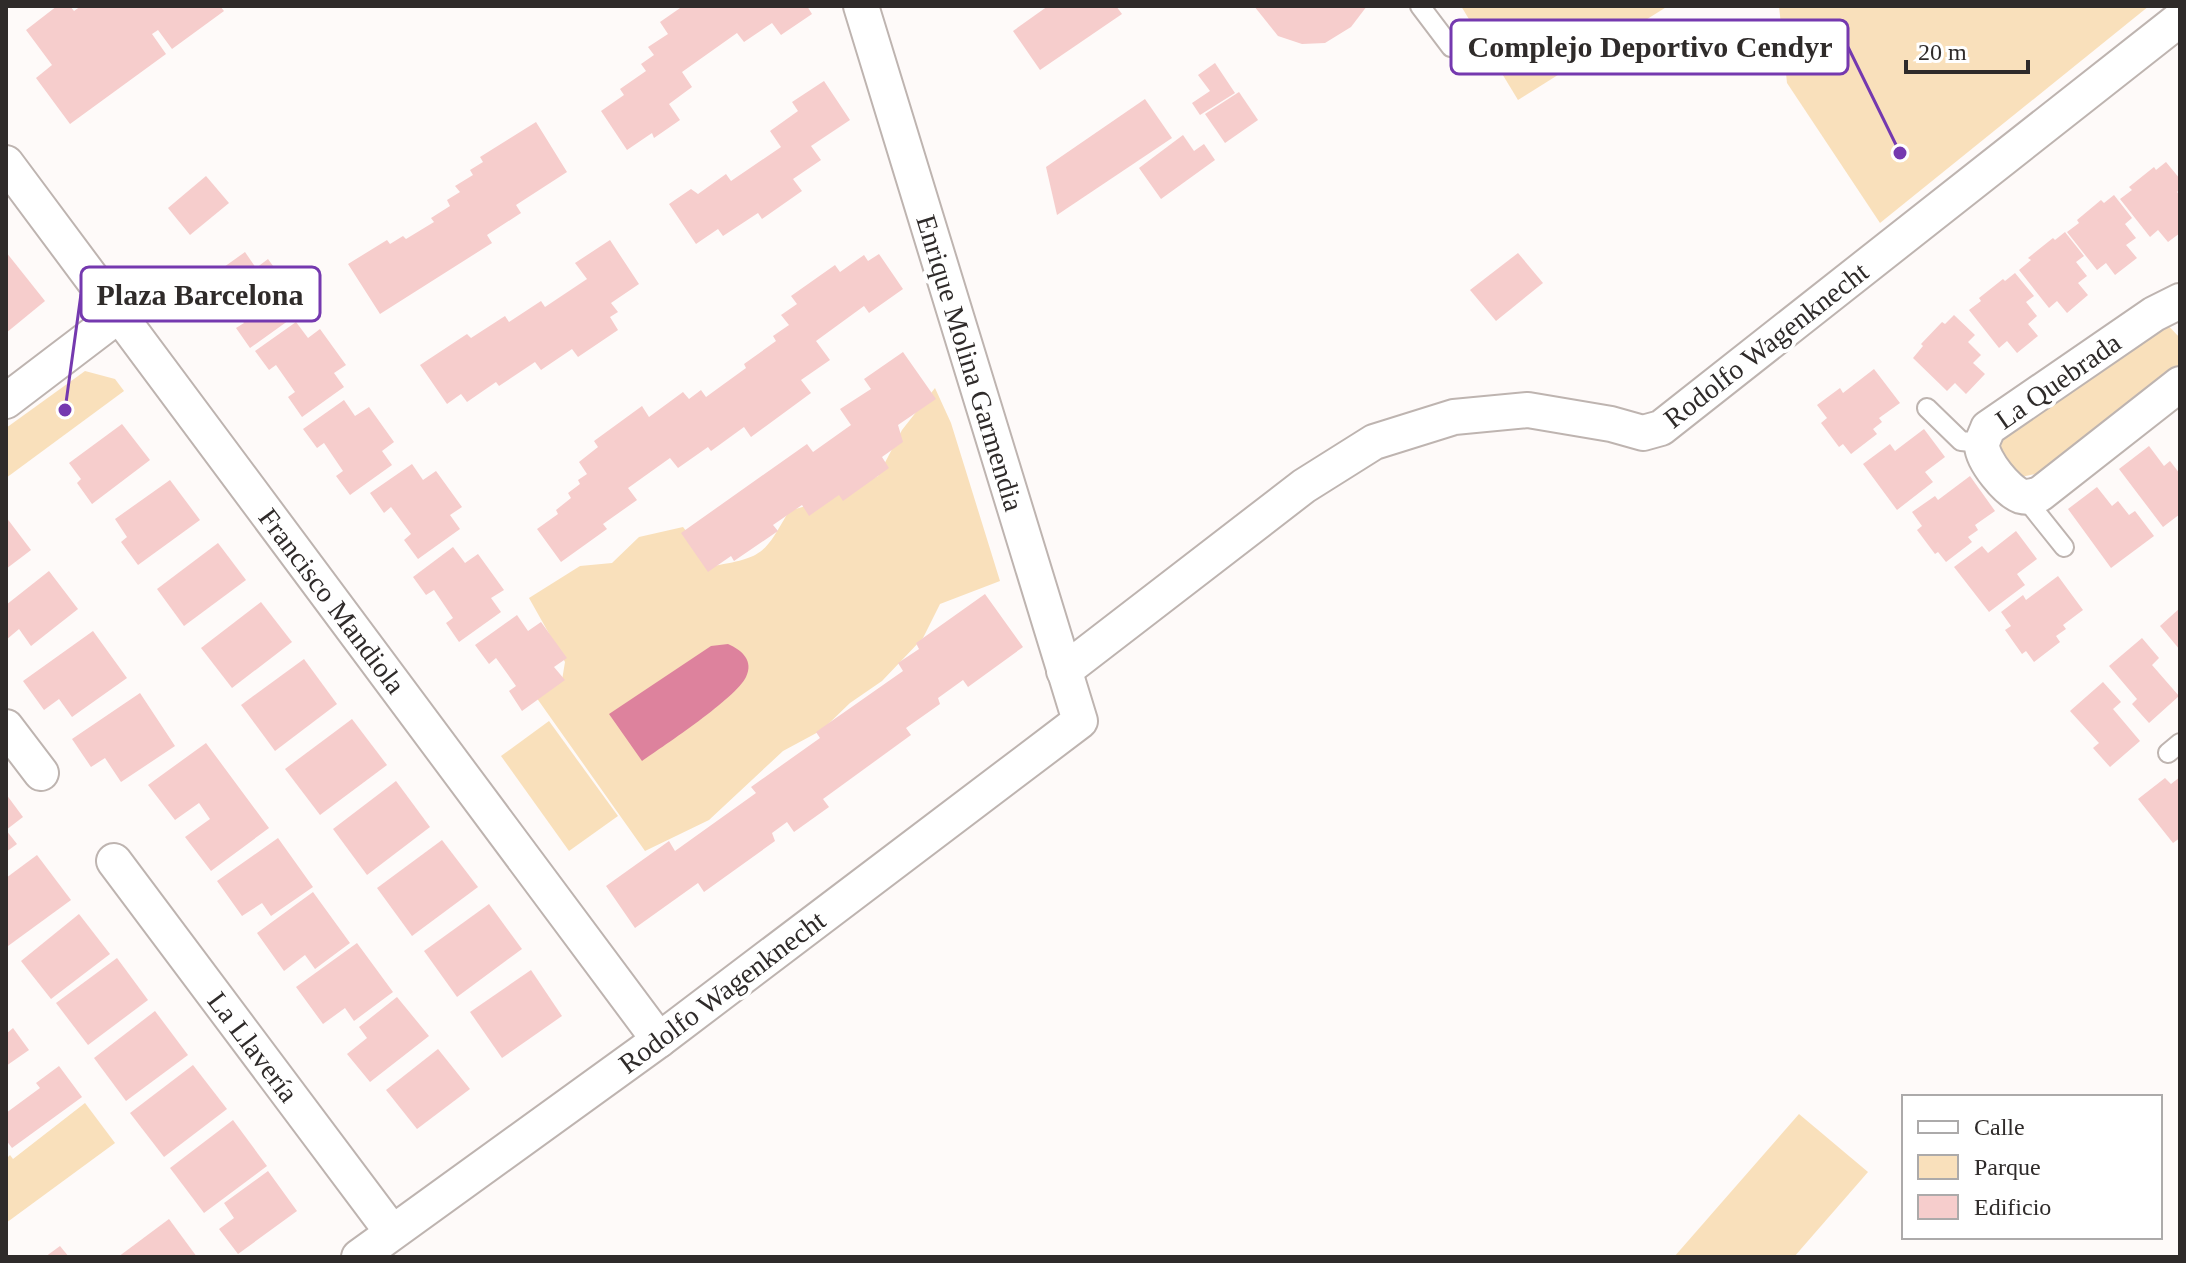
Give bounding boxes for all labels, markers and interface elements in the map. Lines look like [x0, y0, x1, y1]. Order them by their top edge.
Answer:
callout: Complejo Deportivo Cendyr [1451, 20, 1848, 74]
scale bar [1906, 24, 2028, 74]
text: Complejo Deportivo Cendyr [1468, 30, 1832, 63]
text: 20 m [1918, 39, 1967, 65]
street label: Enrique Molina Garmendia [910, 211, 1030, 515]
street label: Rodolfo Wagenknecht [1658, 256, 1874, 434]
callout: Plaza Barcelona [81, 267, 320, 321]
text: Plaza Barcelona [97, 278, 303, 311]
street label: La Quebrada [1990, 326, 2127, 435]
street label: Francisco Mandiola [252, 503, 412, 700]
street label: Rodolfo Wagenknecht [613, 904, 831, 1080]
street label: La Llavería [202, 986, 305, 1109]
legend [1902, 1095, 2162, 1239]
text: Calle [1974, 1114, 2025, 1140]
text: Parque [1974, 1154, 2041, 1180]
text: Edificio [1974, 1194, 2051, 1220]

